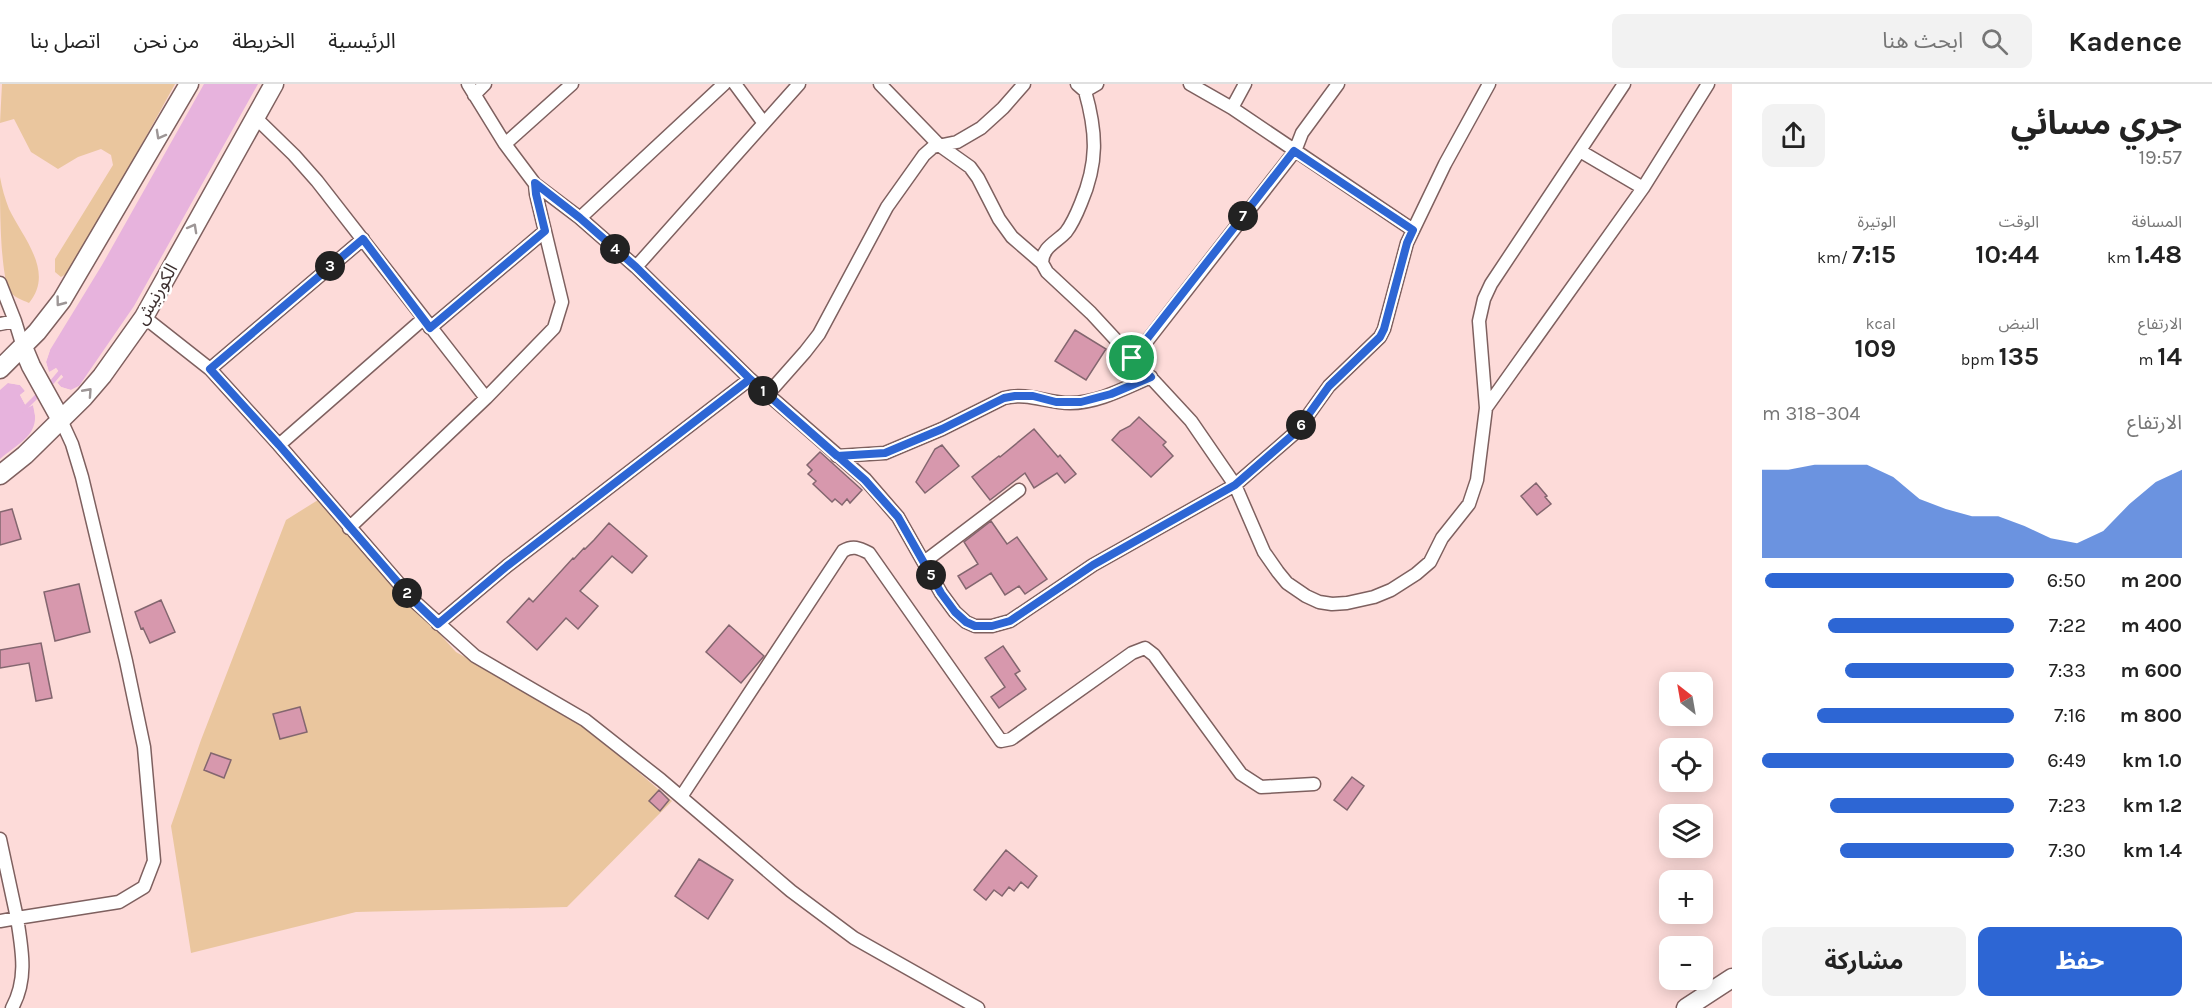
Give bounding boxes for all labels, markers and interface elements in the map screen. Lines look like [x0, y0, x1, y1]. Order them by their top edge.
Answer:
search box [1612, 14, 2032, 68]
icon: search [1978, 25, 2011, 58]
text: Kadence [2068, 25, 2182, 58]
text: ابحث هنا [1882, 28, 1963, 54]
text: اتصل بنا [30, 29, 101, 53]
text: من نحن [134, 29, 199, 53]
text: الخريطة [232, 29, 295, 53]
text: الرئيسية [328, 29, 396, 53]
button: share [1762, 104, 1825, 167]
text: جري مسائي [2011, 104, 2182, 142]
one-way arrow [156, 129, 167, 139]
text: 19:57 [2139, 146, 2182, 169]
pin: 7 [1228, 201, 1258, 231]
text: 7 [1239, 206, 1247, 225]
text: الوتيرة [1858, 212, 1896, 231]
text: الوقت [1999, 212, 2039, 231]
text: المسافة [2132, 212, 2182, 231]
one-way arrow [186, 224, 197, 235]
pin: 4 [600, 234, 630, 264]
text: 4 [610, 239, 620, 258]
text: 7:15 [1852, 239, 1896, 270]
text: 10:44 [1975, 239, 2039, 270]
text: 1.48 [2135, 239, 2182, 270]
text: /km [1817, 248, 1852, 267]
text: km [2107, 248, 2135, 267]
pin: 3 [315, 251, 345, 281]
text: 3 [325, 256, 335, 275]
street label: الكورنيش [130, 259, 182, 329]
one-way arrow [57, 296, 68, 307]
text: kcal [1865, 314, 1896, 333]
text: النبض [1998, 314, 2039, 333]
text: الارتفاع [2138, 314, 2182, 333]
pin [1106, 332, 1157, 383]
text: 109 [1854, 333, 1896, 364]
icon: arrive [1115, 341, 1148, 374]
text: 135 [1998, 341, 2039, 372]
text: 14 [2157, 341, 2182, 372]
text: bpm [1961, 350, 1998, 369]
text: m [2138, 350, 2157, 369]
pin: 1 [748, 376, 778, 406]
text: 1 [760, 381, 766, 400]
one-way arrow [81, 388, 92, 399]
text: 304–318 m [1762, 402, 1861, 425]
pin: 6 [1286, 410, 1316, 440]
text: الارتفاع [2127, 411, 2182, 434]
text: 6 [1296, 415, 1306, 434]
pin: 5 [916, 560, 946, 590]
text: 5 [926, 565, 936, 584]
text: 6:50 [2047, 569, 2086, 592]
text: 200 m [2121, 569, 2182, 592]
pin: 2 [392, 578, 422, 608]
text: 2 [402, 583, 412, 602]
text: 7:22 [2049, 614, 2086, 637]
text: 400 m [2121, 614, 2182, 637]
text: 7:33 [2048, 659, 2086, 682]
text: 600 m [2121, 659, 2182, 682]
north arrow [1659, 672, 1713, 726]
map controls [1659, 672, 1713, 990]
text: 7:16 [2054, 704, 2086, 727]
text: 800 m [2120, 704, 2182, 727]
button: locate [1659, 738, 1713, 792]
text: 6:49 [2047, 749, 2086, 772]
text: 1.0 km [2122, 749, 2182, 772]
text: 7:23 [2049, 794, 2086, 817]
text: 1.2 km [2123, 794, 2182, 817]
button: layers [1659, 804, 1713, 858]
text: 7:30 [2048, 839, 2086, 862]
text: 1.4 km [2123, 839, 2182, 862]
button: + [1659, 870, 1713, 924]
button: مشاركة [1762, 927, 1966, 996]
button: حفظ [1978, 927, 2182, 996]
button: − [1659, 936, 1713, 990]

